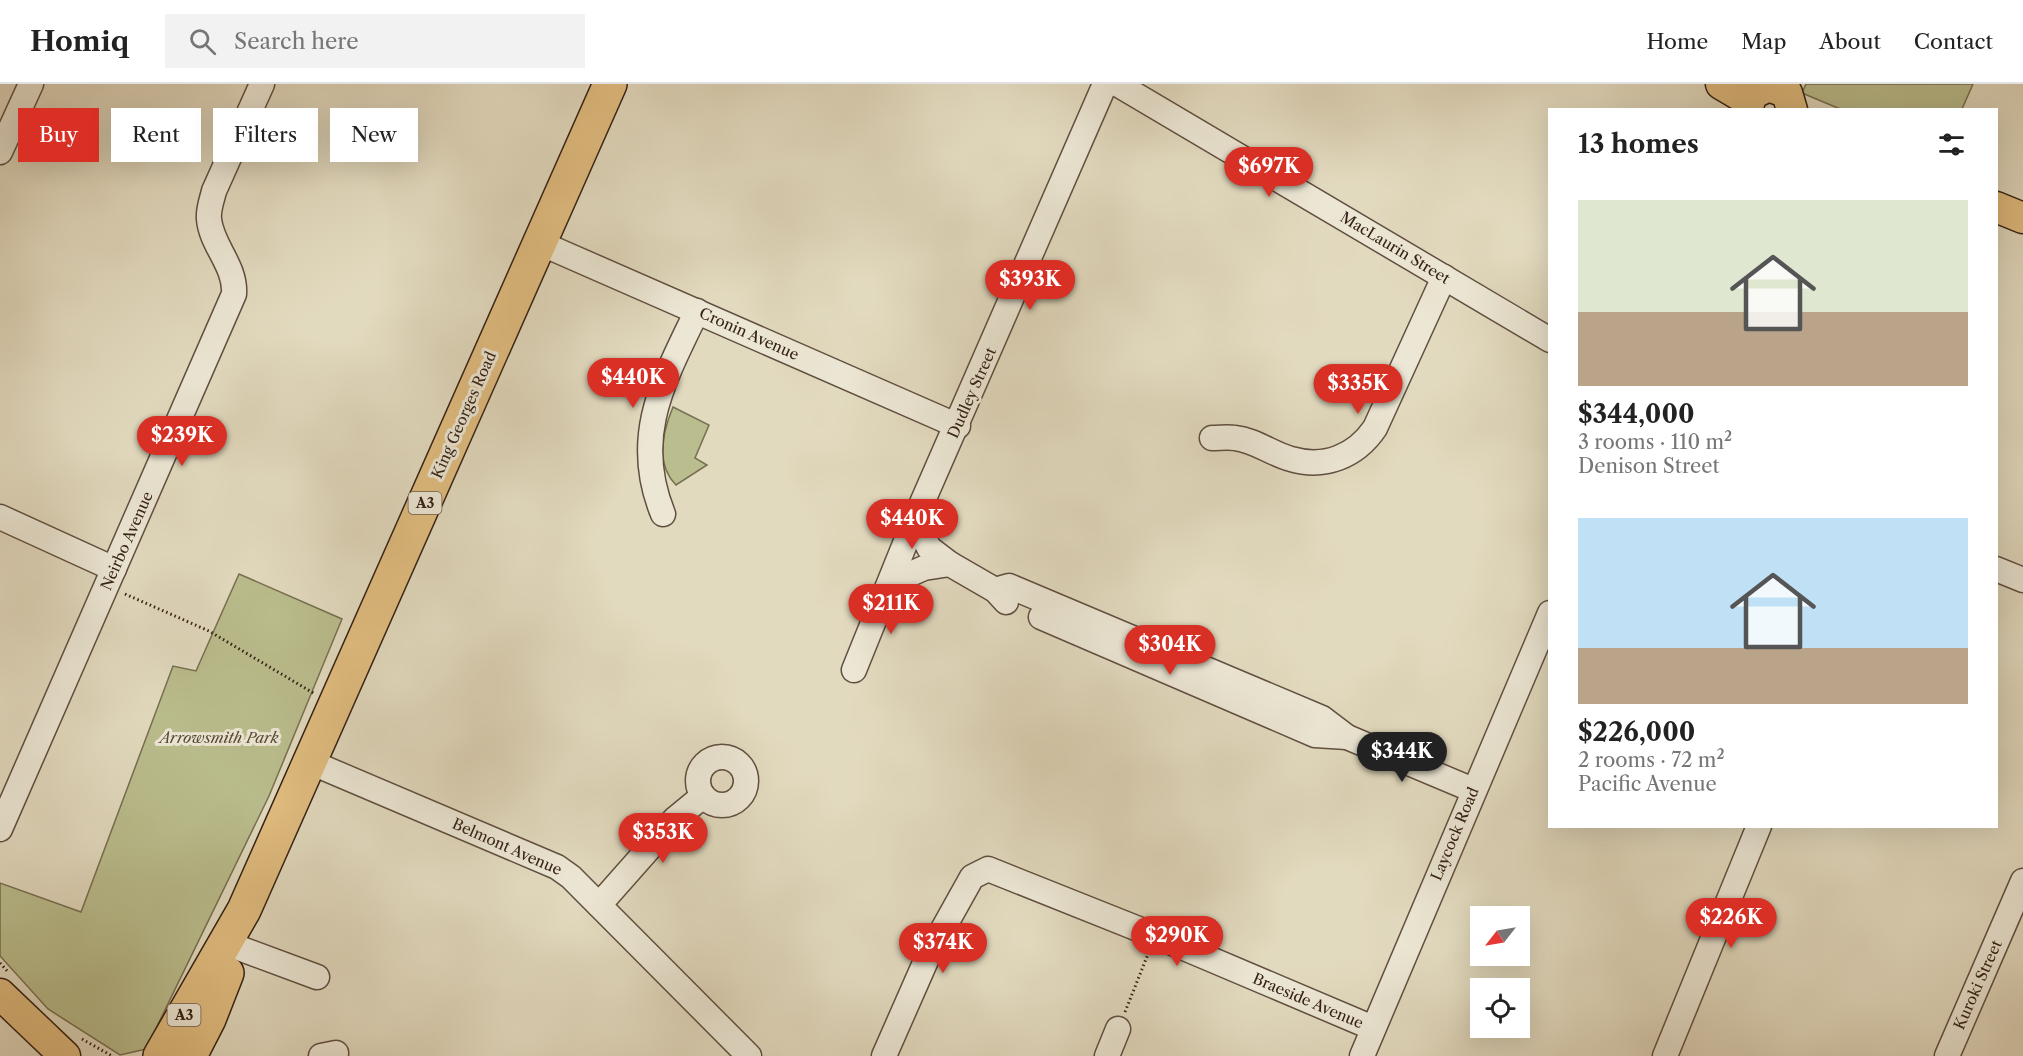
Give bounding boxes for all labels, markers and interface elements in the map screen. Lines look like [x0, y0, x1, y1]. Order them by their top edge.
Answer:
search box [165, 14, 585, 68]
text: Homiq [30, 24, 129, 58]
icon: search [186, 25, 219, 58]
text: Search here [234, 28, 359, 55]
text: Home [1647, 29, 1708, 54]
text: Map [1741, 29, 1786, 54]
text: About [1819, 29, 1881, 54]
text: Contact [1914, 29, 1993, 54]
chip: Buy [18, 108, 99, 162]
chip: Rent [111, 108, 201, 162]
chip: Filters [213, 108, 318, 162]
chip: New [330, 108, 418, 162]
text: 13 homes [1578, 128, 1699, 160]
icon: filters [1935, 128, 1968, 161]
pin: $697K [1227, 147, 1311, 198]
text: $697K [1238, 154, 1300, 178]
street label: MacLaurin Street [1337, 207, 1454, 288]
icon: home [1719, 239, 1827, 347]
pin: $393K [988, 260, 1072, 311]
text: $393K [999, 267, 1061, 291]
street label: Cronin Avenue [696, 303, 802, 364]
street label: Dudley Street [943, 344, 1000, 441]
street label: King Georges Road [427, 348, 500, 481]
pin: $440K [591, 358, 675, 409]
pin: $335K [1316, 364, 1400, 415]
text: $440K [601, 365, 665, 389]
text: $335K [1328, 371, 1388, 395]
text: $344,000 [1578, 398, 1695, 430]
pin: $239K [140, 416, 224, 467]
text: $239K [151, 423, 213, 447]
text: 3 rooms · 110 m² [1578, 430, 1732, 454]
text: Denison Street [1578, 454, 1720, 478]
street label: Neirbo Avenue [96, 488, 157, 593]
road number: A3 [408, 492, 442, 514]
pin: $440K [870, 499, 954, 550]
text: $440K [880, 506, 944, 530]
icon: home [1719, 557, 1827, 665]
pin: $211K [849, 584, 933, 635]
text: $211K [863, 591, 919, 615]
pin: $304K [1128, 625, 1212, 676]
text: $304K [1138, 632, 1202, 656]
text: $226,000 [1578, 716, 1695, 748]
park label: Arrowsmith Park [158, 728, 279, 747]
pin: $344K [1360, 732, 1444, 783]
text: $344K [1371, 739, 1433, 763]
text: 2 rooms · 72 m² [1578, 748, 1725, 772]
text: Pacific Avenue [1578, 772, 1717, 796]
street label: Laycock Road [1426, 784, 1483, 883]
pin: $353K [621, 813, 705, 864]
street label: Belmont Avenue [449, 814, 565, 879]
text: $353K [633, 820, 693, 844]
pin: $226K [1689, 898, 1773, 949]
text: $226K [1700, 905, 1762, 929]
north arrow [1470, 906, 1530, 966]
map controls [1470, 906, 1530, 1038]
pin: $290K [1135, 916, 1219, 967]
pin: $374K [901, 923, 985, 974]
text: $290K [1145, 923, 1209, 947]
text: $374K [913, 930, 973, 954]
street label: Kuroki Street [1949, 936, 2006, 1032]
street label: Braeside Avenue [1250, 969, 1366, 1032]
button: locate [1470, 978, 1530, 1038]
road number: A3 [168, 1004, 201, 1026]

